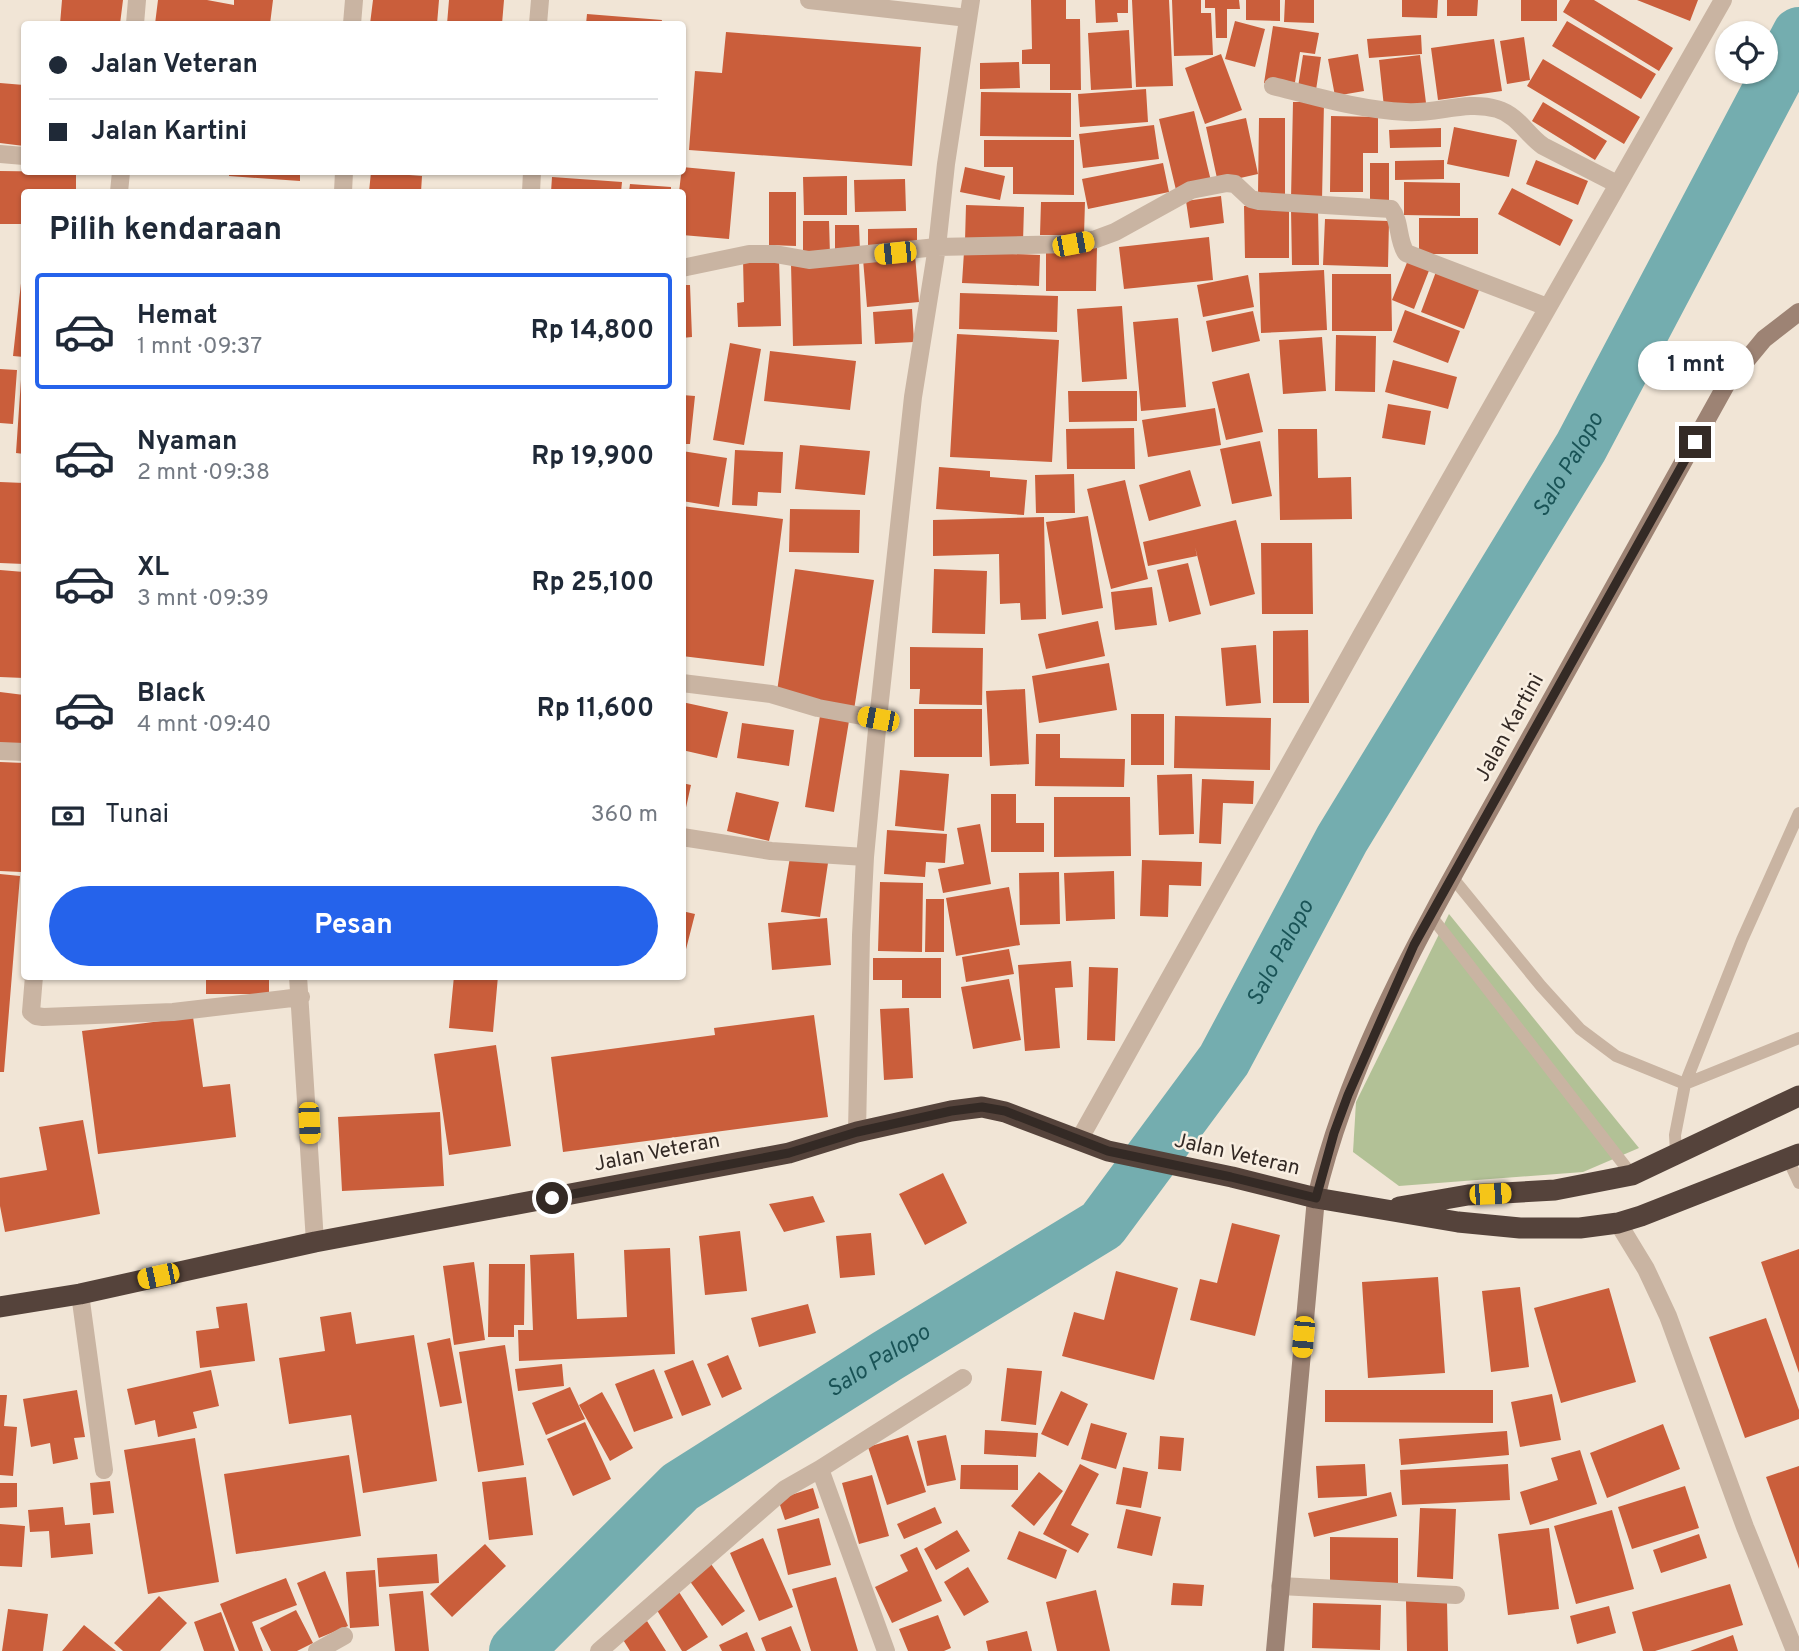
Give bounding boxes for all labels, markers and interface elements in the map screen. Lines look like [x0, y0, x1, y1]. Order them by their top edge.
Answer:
map controls [1715, 21, 1778, 84]
button: locate [1715, 21, 1778, 84]
text: Jalan Veteran [91, 49, 258, 82]
text: Jalan Kartini [91, 116, 247, 149]
text: Pilih kendaraan [49, 211, 282, 251]
car [1051, 230, 1096, 258]
car [874, 240, 917, 266]
icon: car [53, 300, 116, 363]
text: Hemat [137, 300, 217, 333]
text: Rp 14,800 [531, 315, 654, 348]
text: 1 mnt · 09:37 [137, 333, 262, 362]
callout: 1 mnt [1637, 340, 1753, 390]
text: 1 mnt [1667, 351, 1725, 380]
water label: Salo Palopo [1527, 407, 1611, 523]
icon: car [53, 426, 116, 489]
text: Nyaman [137, 426, 237, 459]
route end [1679, 426, 1711, 458]
text: Rp 19,900 [531, 441, 654, 474]
text: 2 mnt · 09:38 [137, 459, 270, 488]
icon: car [53, 552, 116, 615]
text: XL [137, 552, 169, 585]
text: Rp 25,100 [532, 567, 654, 600]
text: 3 mnt · 09:39 [137, 585, 269, 614]
street label: Jalan Kartini [1469, 669, 1551, 787]
icon: car [53, 678, 116, 741]
text: Black [137, 678, 206, 711]
text: Rp 11,600 [537, 693, 654, 726]
car [856, 705, 901, 733]
text: 4 mnt · 09:40 [137, 711, 271, 740]
icon: cash [49, 797, 87, 835]
text: Tunai [105, 799, 169, 832]
text: 360 m [591, 801, 658, 830]
button: Pesan [49, 886, 658, 966]
water label: Salo Palopo [1241, 894, 1322, 1011]
car [298, 1101, 321, 1145]
street label: Jalan Veteran [1172, 1127, 1302, 1183]
street label: Jalan Veteran [592, 1128, 722, 1178]
route start [536, 1182, 568, 1214]
car [1469, 1182, 1512, 1206]
car [136, 1261, 181, 1291]
car [1291, 1315, 1316, 1359]
water label: Salo Palopo [822, 1318, 936, 1405]

